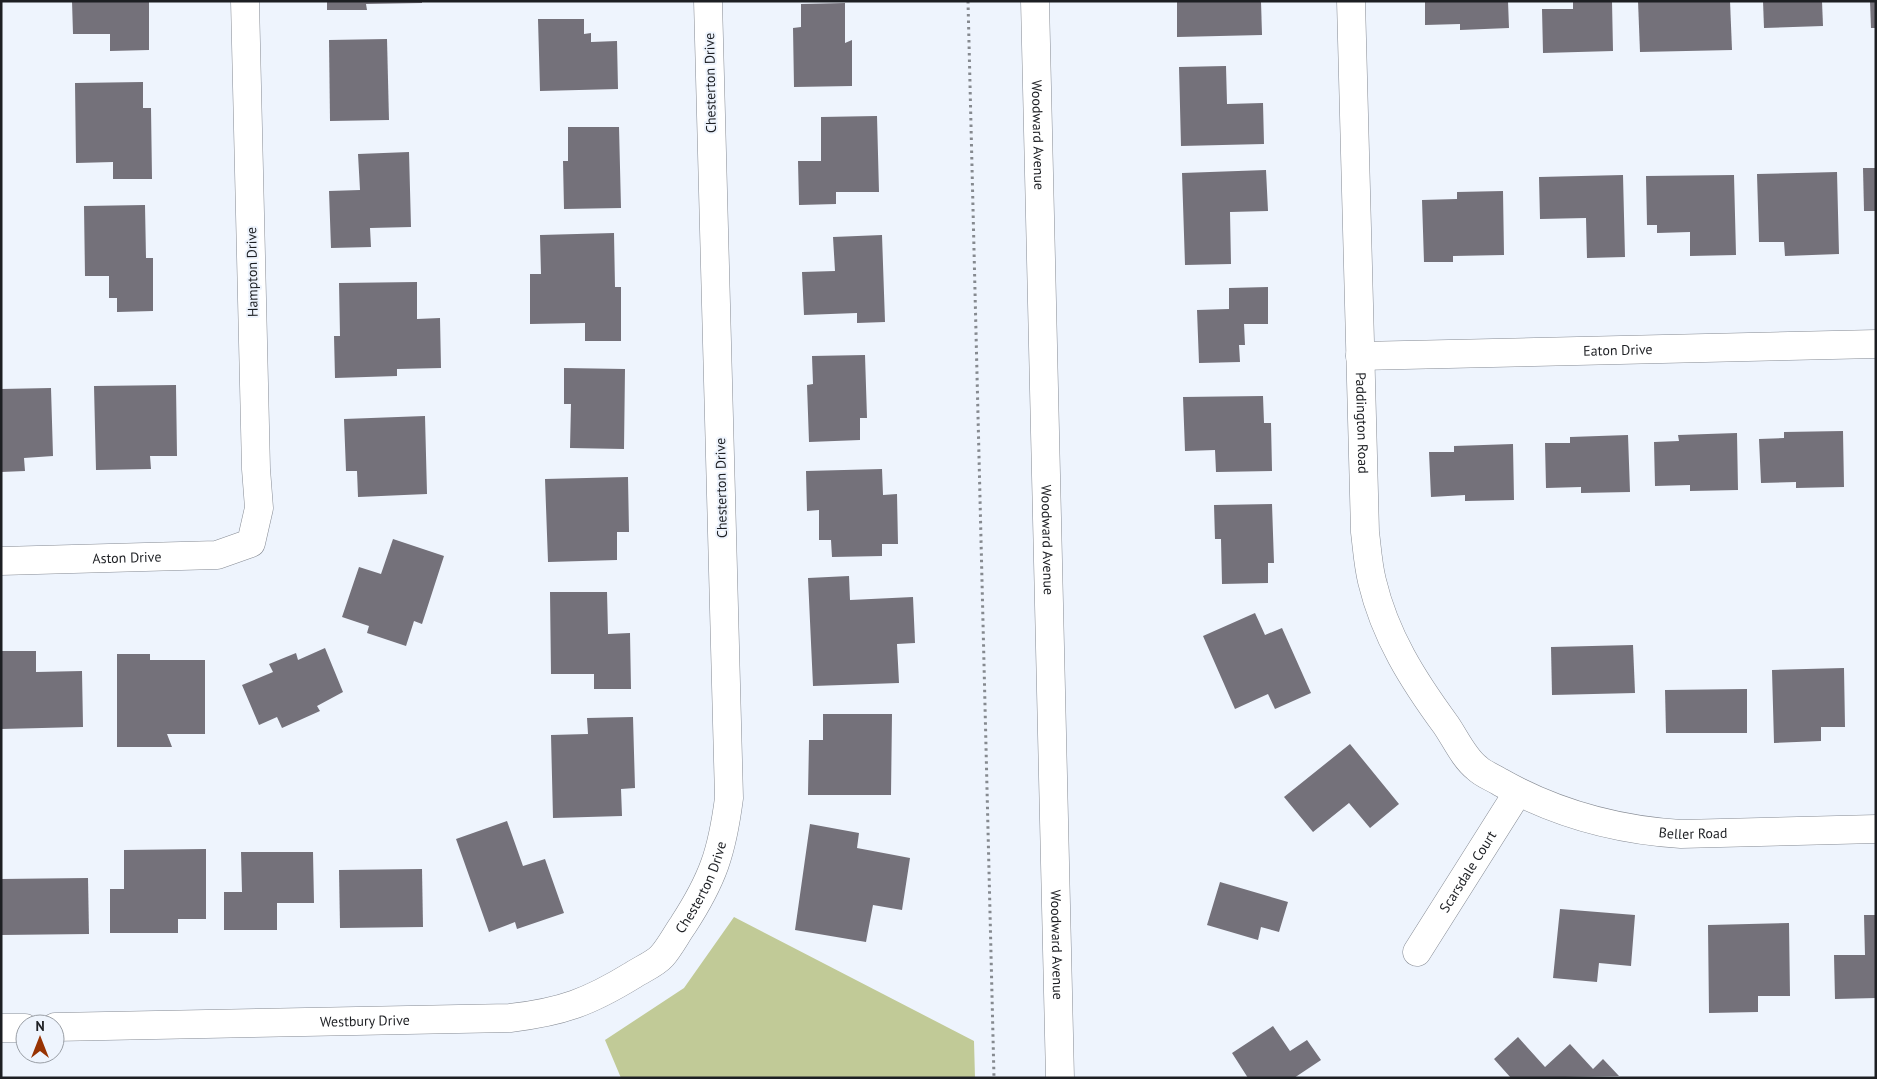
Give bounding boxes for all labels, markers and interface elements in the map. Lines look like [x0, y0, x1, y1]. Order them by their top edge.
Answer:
street label: Chesterton Drive [700, 33, 720, 133]
street label: Woodward Avenue [1028, 80, 1048, 190]
street label: Hampton Drive [242, 227, 262, 317]
street label: Eaton Drive [1583, 340, 1653, 360]
street label: Paddington Road [1352, 372, 1372, 474]
street label: Chesterton Drive [711, 438, 731, 538]
street label: Woodward Avenue [1037, 485, 1058, 595]
street label: Aston Drive [92, 548, 162, 567]
street label: Beller Road [1658, 823, 1728, 843]
street label: Scarsdale Court [1435, 827, 1500, 916]
street label: Chesterton Drive [671, 839, 730, 937]
street label: Woodward Avenue [1047, 889, 1067, 1000]
street label: Westbury Drive [320, 1011, 410, 1031]
north arrow [15, 1014, 65, 1064]
text: N [35, 1017, 45, 1035]

